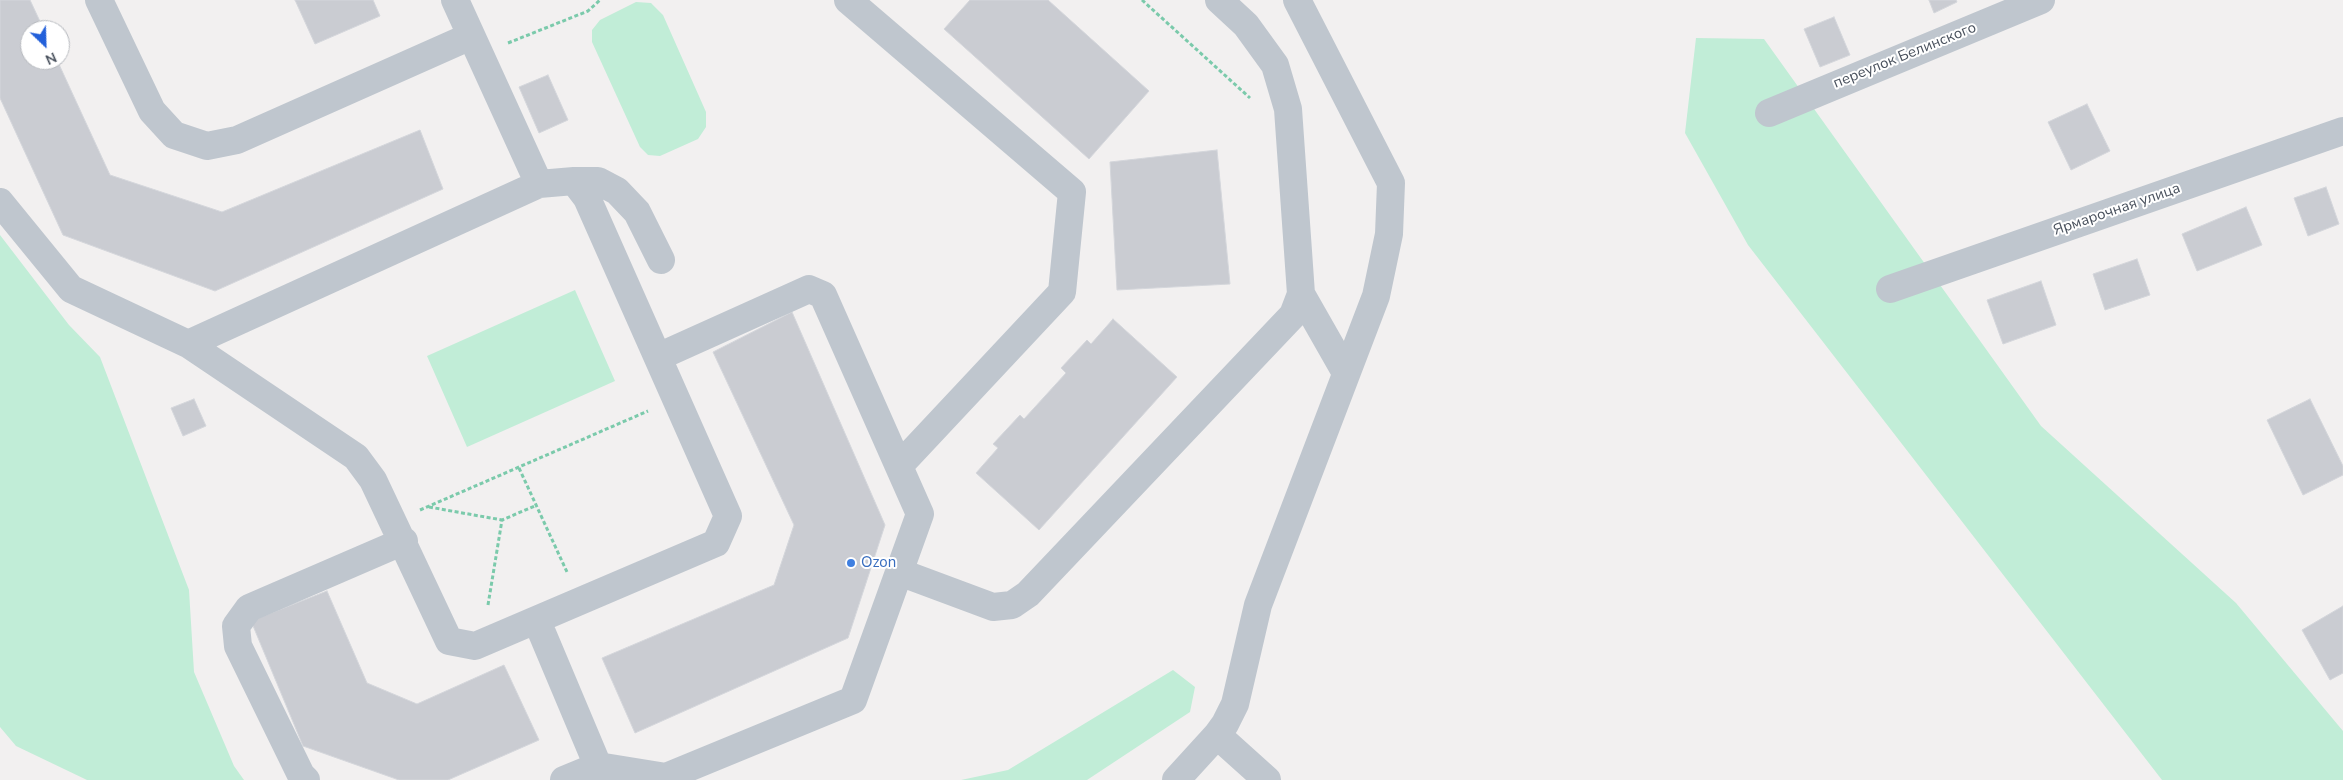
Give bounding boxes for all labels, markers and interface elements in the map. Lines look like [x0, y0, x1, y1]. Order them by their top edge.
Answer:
street label: переулок Белинского [1831, 19, 1979, 93]
north arrow [20, 20, 70, 70]
text: N [42, 47, 60, 69]
street label: Ярмарочная улица [2051, 180, 2183, 240]
place label: Ozon [861, 554, 896, 572]
marker: Ozon [845, 557, 857, 569]

